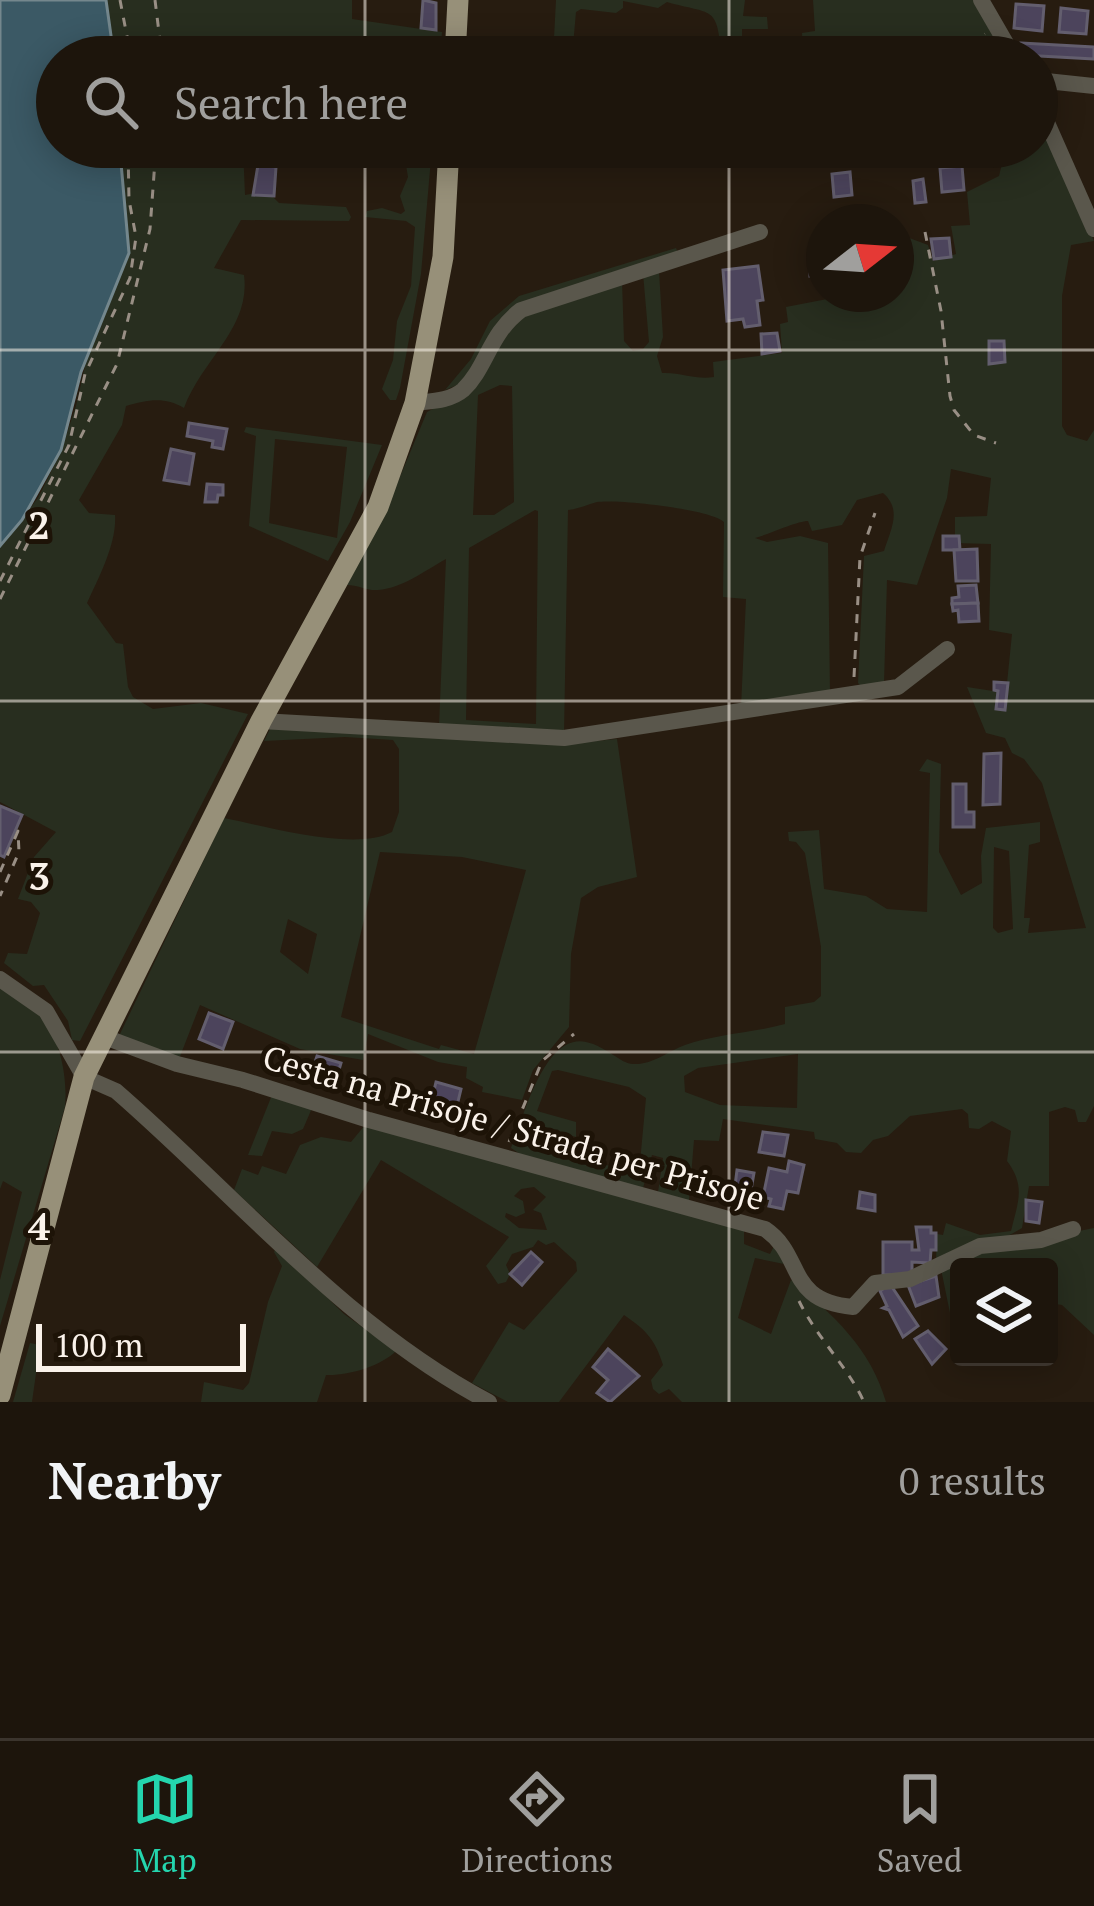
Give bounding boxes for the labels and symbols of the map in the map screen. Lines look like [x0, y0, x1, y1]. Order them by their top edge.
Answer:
north arrow [806, 204, 914, 312]
text: 2 [28, 498, 50, 550]
text: 3 [28, 849, 50, 901]
street label: Cesta na Prisoje / Strada per Prisoje [258, 1035, 770, 1219]
text: 4 [28, 1199, 50, 1251]
scale bar [36, 1318, 246, 1371]

